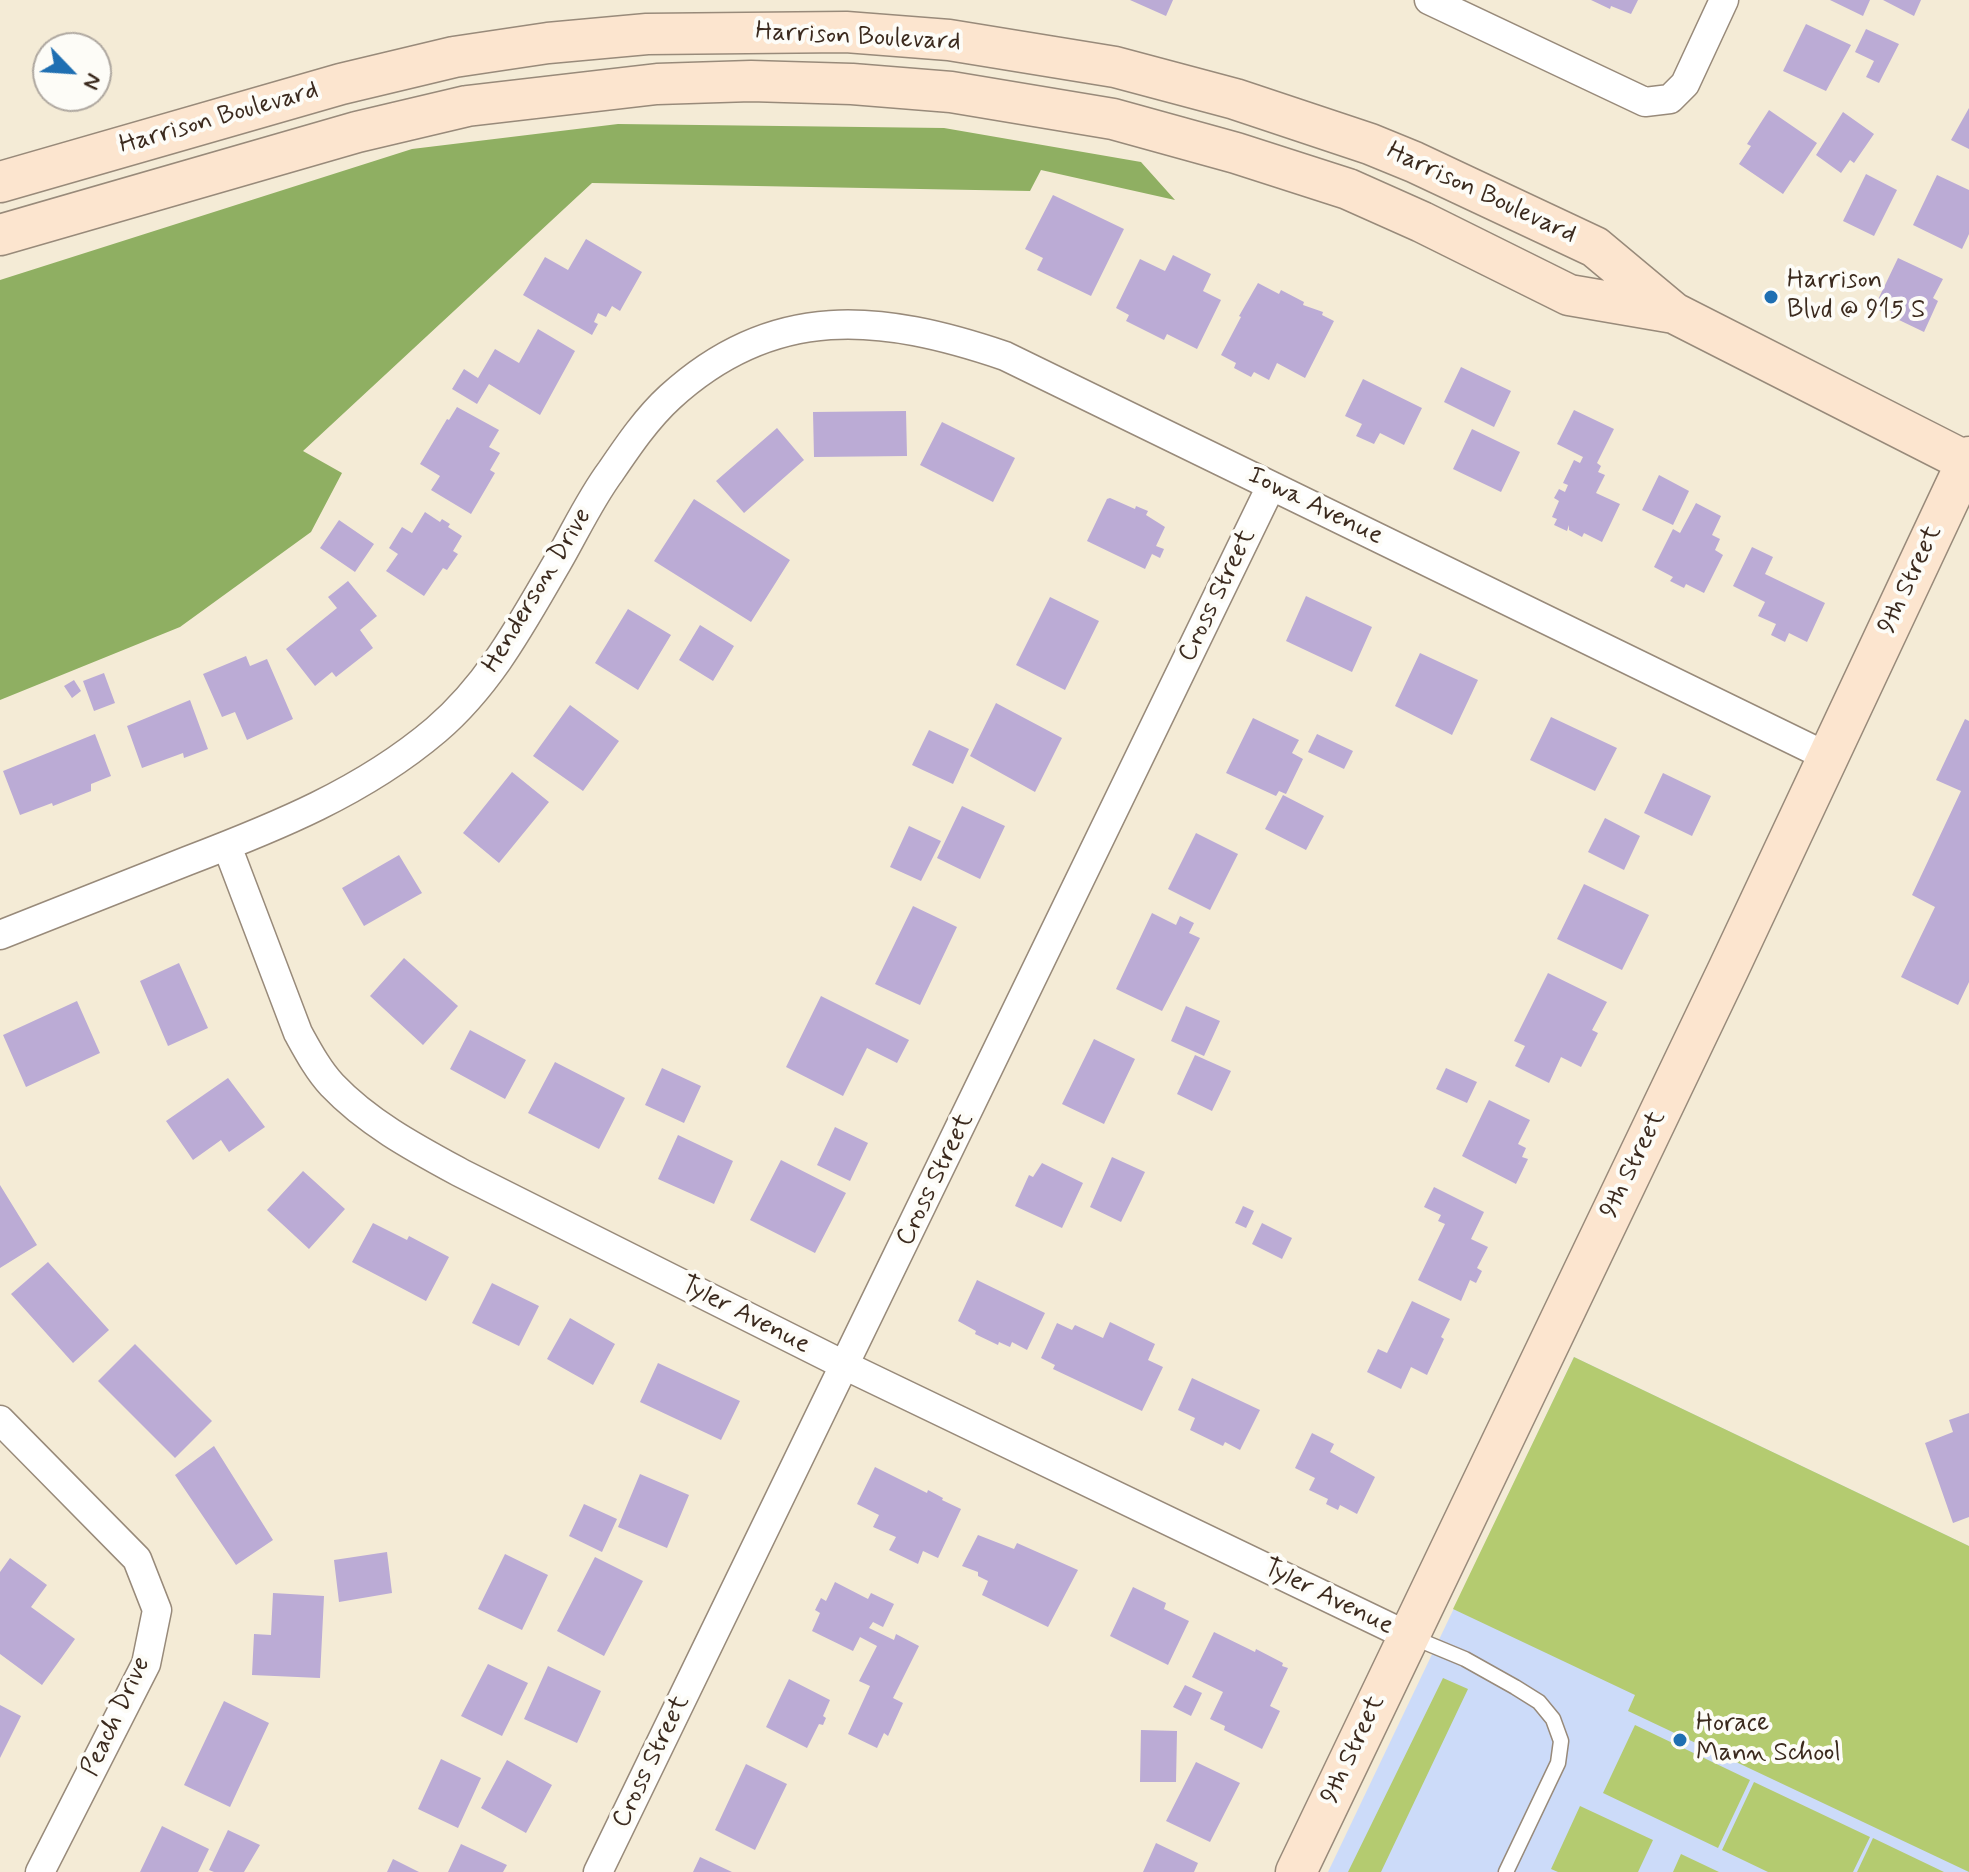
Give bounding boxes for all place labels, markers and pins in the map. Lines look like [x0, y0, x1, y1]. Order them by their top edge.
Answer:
place label: Harrison Blvd @ 915 S [1787, 266, 1925, 328]
marker: Harrison Blvd @ 915 S [1762, 288, 1780, 306]
place label: Horace Mann School [1696, 1709, 1841, 1770]
marker: Horace Mann School [1671, 1731, 1689, 1749]

